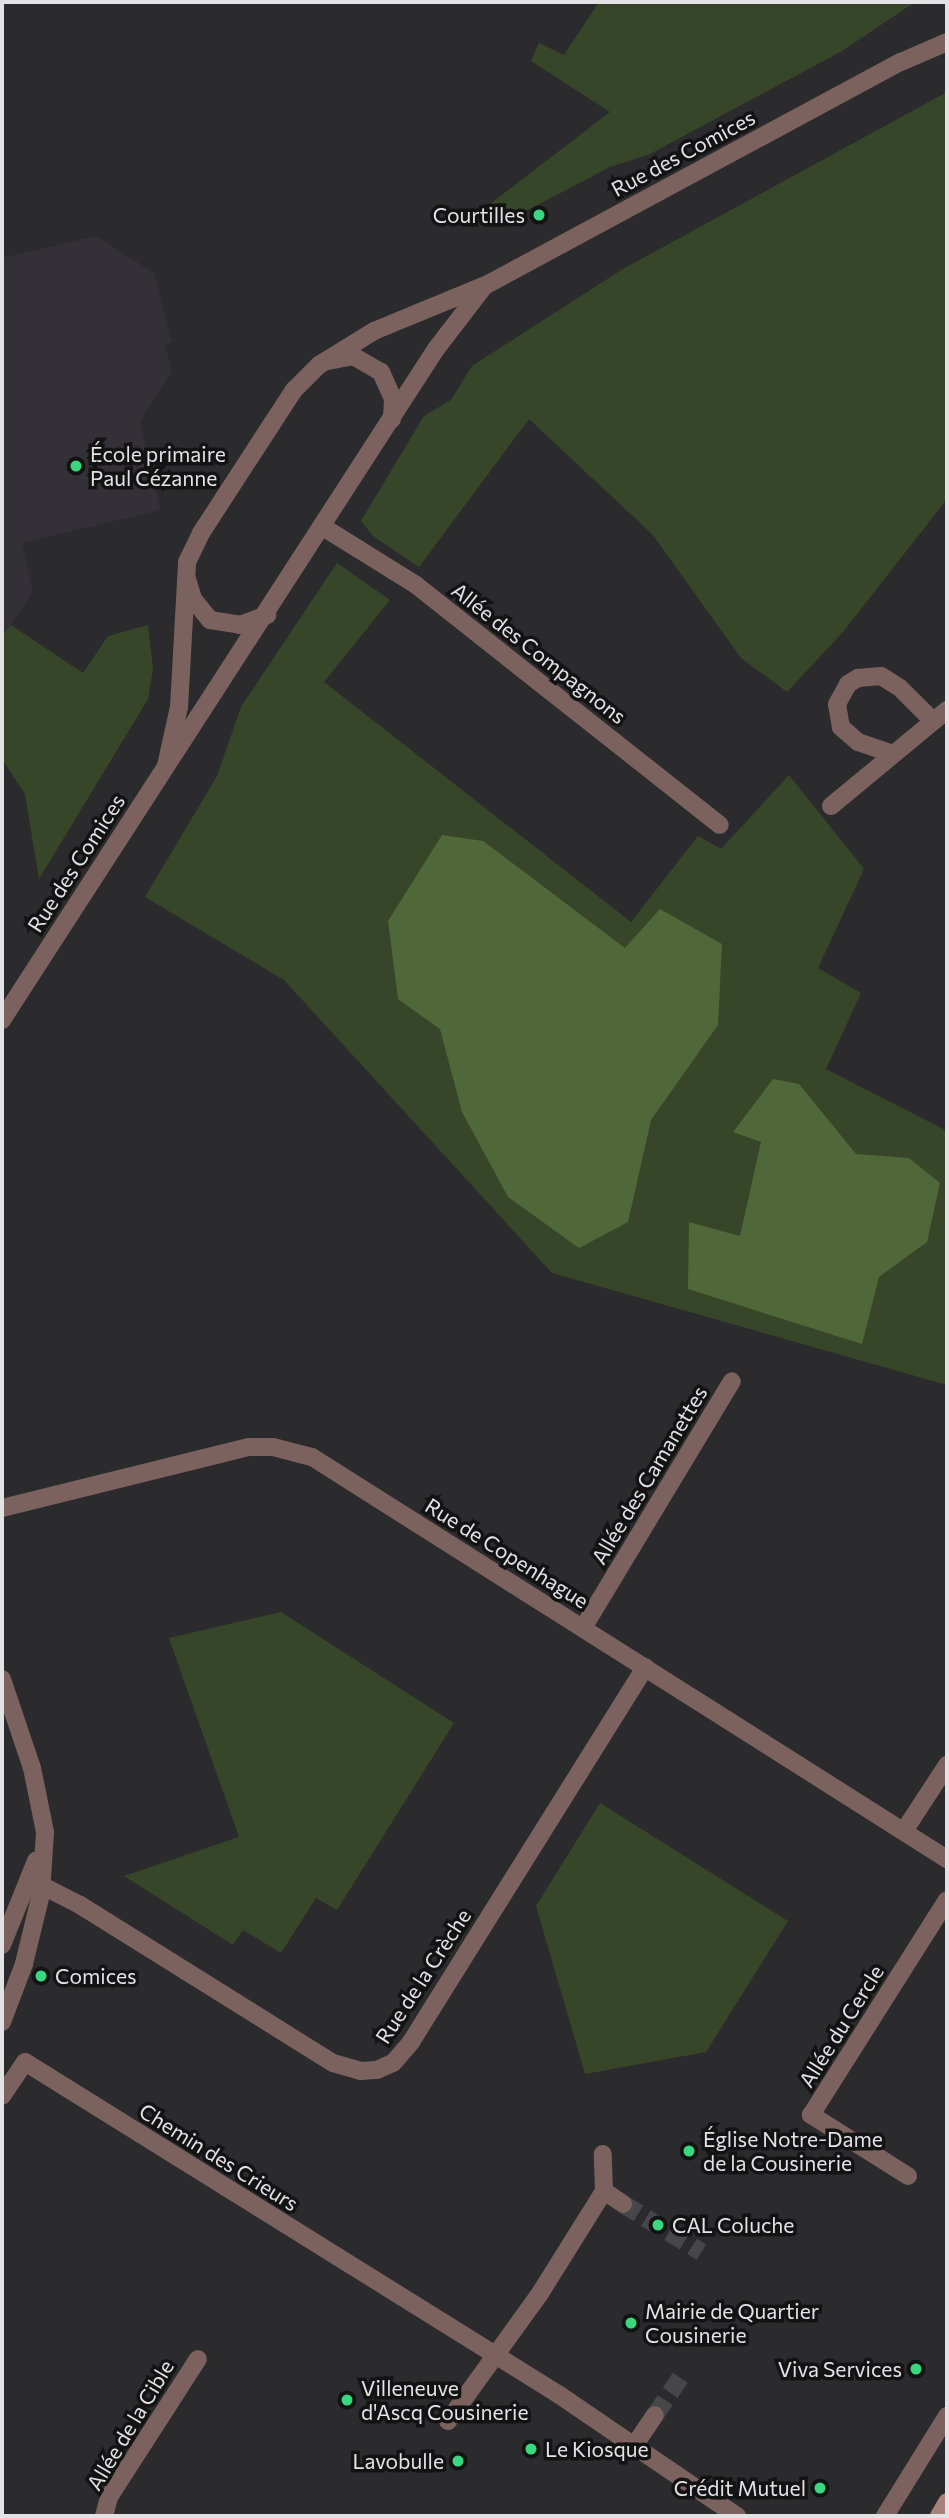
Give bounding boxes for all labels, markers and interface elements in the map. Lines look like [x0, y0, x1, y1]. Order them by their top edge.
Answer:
street label: Rue des Comices [607, 104, 759, 202]
place label: Courtilles [433, 202, 525, 228]
marker: Courtilles [531, 207, 547, 223]
place label: École primaire Paul Cézanne [90, 441, 226, 491]
marker: École primaire Paul Cézanne [68, 458, 84, 474]
street label: Allée des Compagnons [447, 577, 631, 729]
street label: Rue des Comices [22, 789, 130, 937]
street label: Allée des Camanettes [586, 1381, 712, 1569]
street label: Rue de Copenhague [421, 1493, 593, 1613]
street label: Rue de la Crèche [370, 1904, 476, 2048]
street label: Allée du Cercle [793, 1960, 889, 2092]
place label: Comices [55, 1963, 137, 1989]
marker: Comices [33, 1968, 49, 1984]
street label: Chemin des Crieurs [135, 2098, 303, 2216]
place label: Église Notre-Dame de la Cousinerie [703, 2126, 883, 2176]
marker: Église Notre-Dame de la Cousinerie [681, 2143, 697, 2159]
place label: CAL Coluche [672, 2212, 794, 2238]
marker: CAL Coluche [650, 2217, 666, 2233]
place label: Mairie de Quartier Cousinerie [645, 2298, 819, 2348]
marker: Mairie de Quartier Cousinerie [623, 2315, 639, 2331]
street label: Allée de la Cible [81, 2355, 179, 2495]
place label: Viva Services [778, 2356, 902, 2382]
marker: Viva Services [908, 2361, 924, 2377]
place label: Villeneuve d'Ascq Cousinerie [361, 2375, 529, 2425]
marker: Villeneuve d'Ascq Cousinerie [339, 2392, 355, 2408]
place label: Le Kiosque [545, 2436, 649, 2462]
marker: Le Kiosque [523, 2441, 539, 2457]
place label: Lavobulle [352, 2448, 444, 2474]
marker: Lavobulle [450, 2453, 466, 2469]
place label: Crédit Mutuel [674, 2475, 806, 2501]
marker: Crédit Mutuel [812, 2480, 828, 2496]

